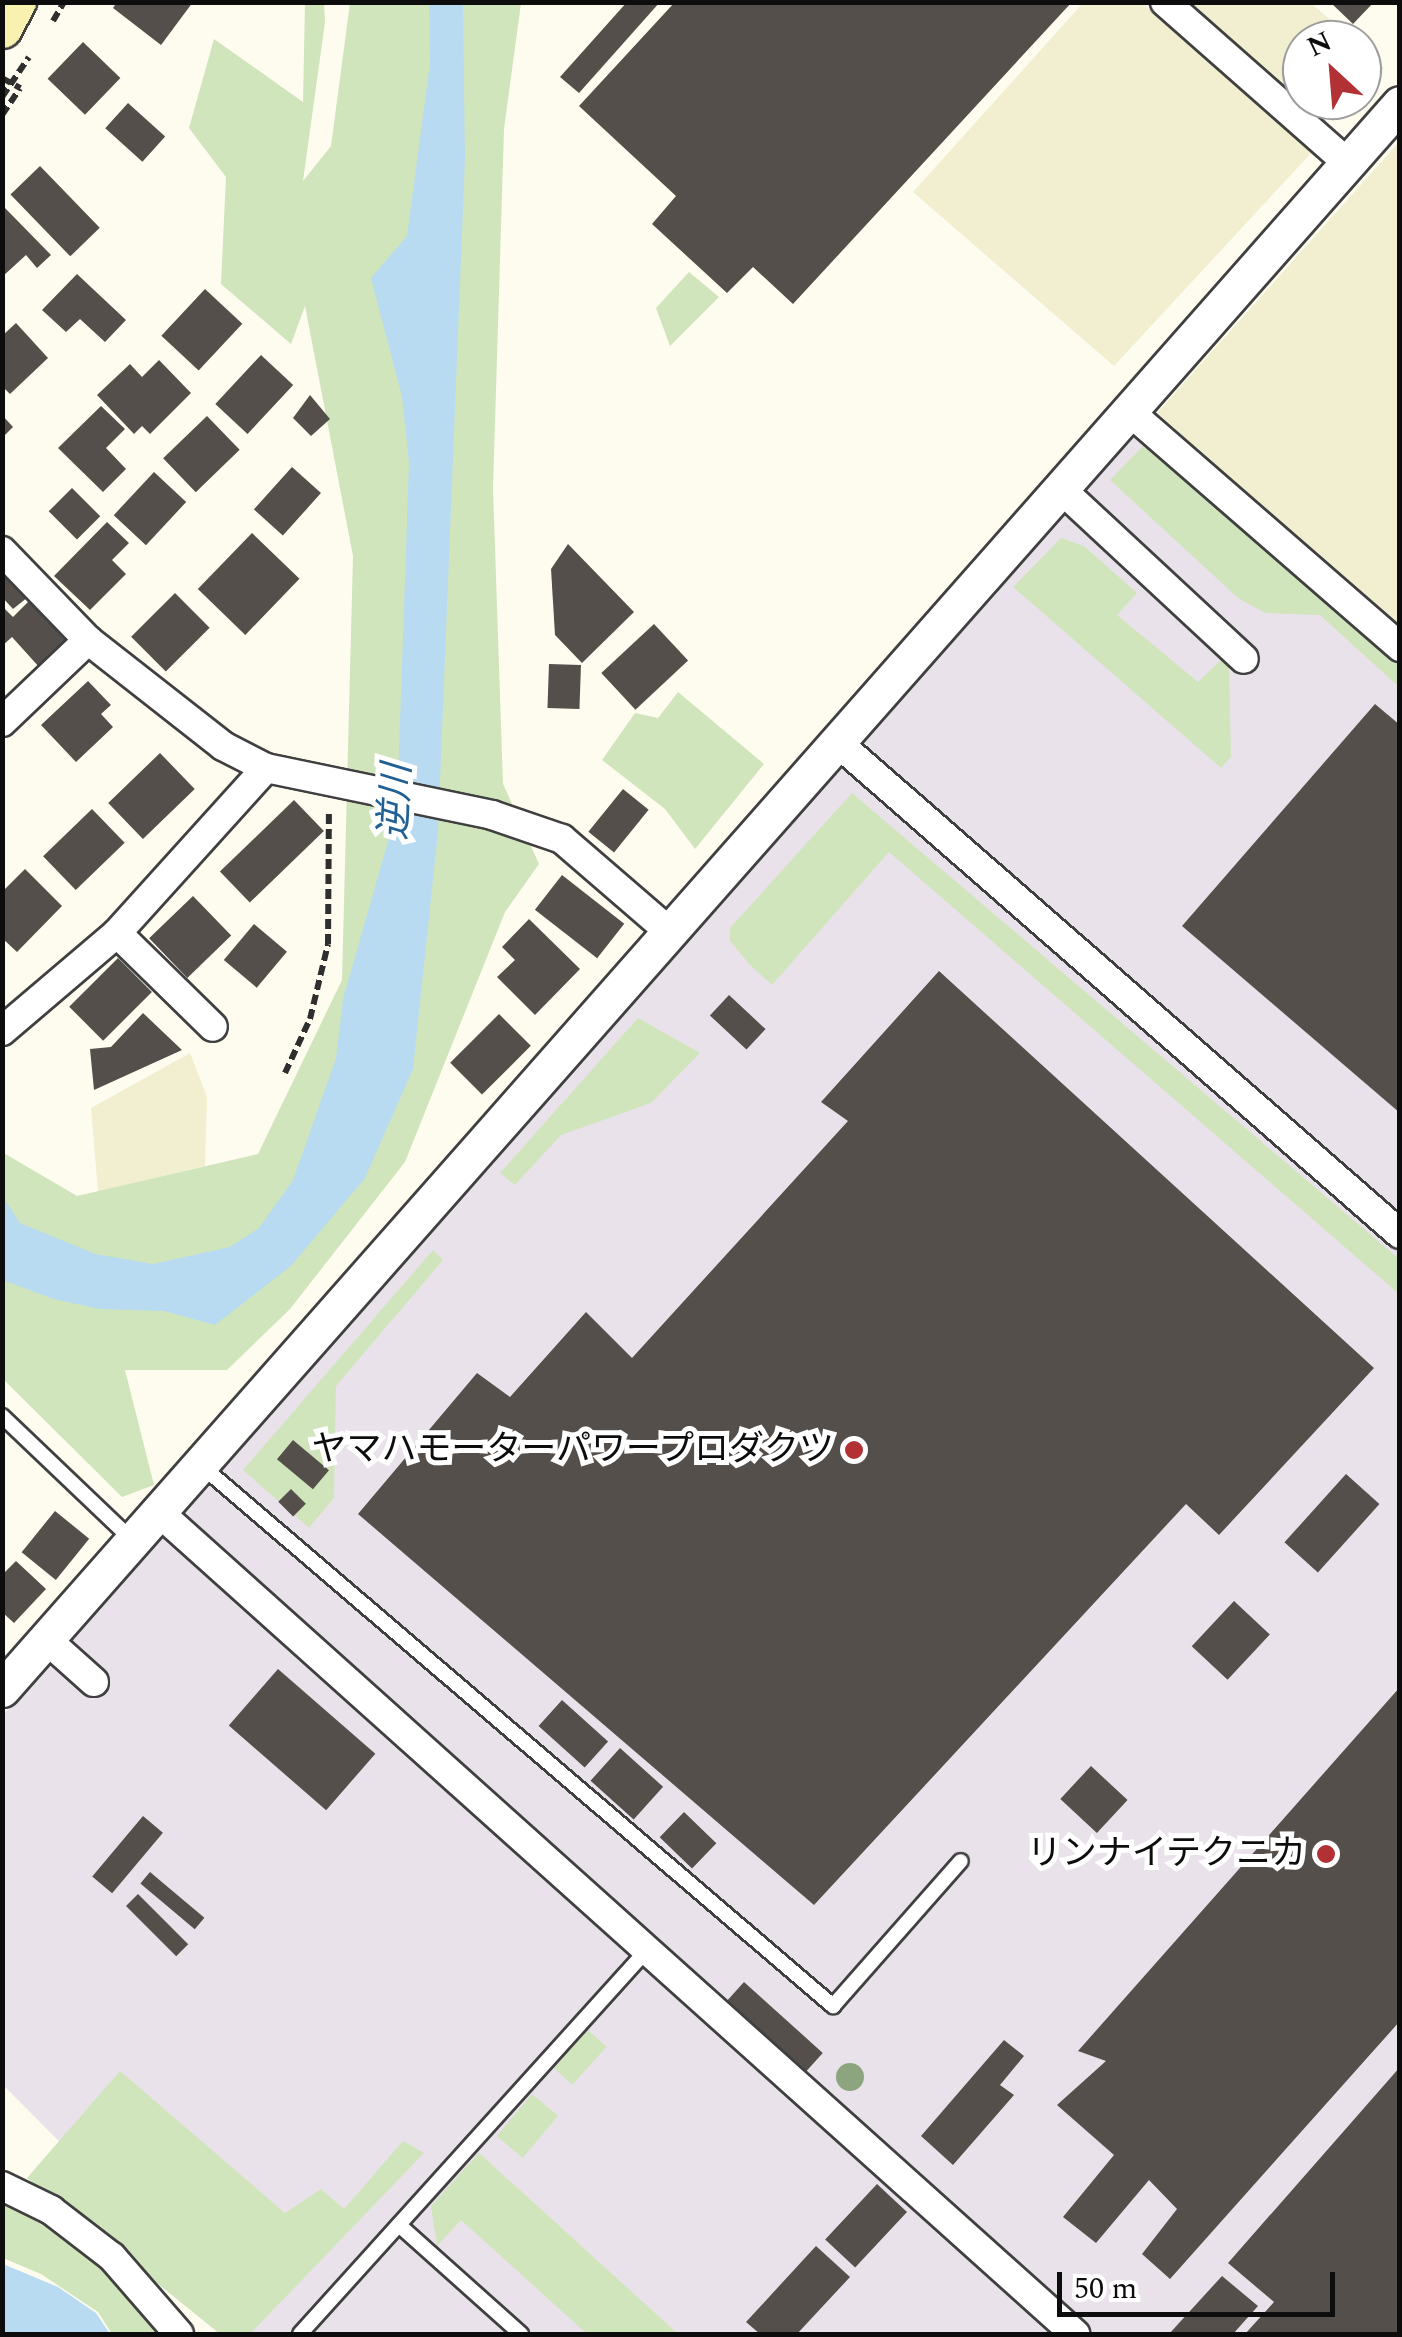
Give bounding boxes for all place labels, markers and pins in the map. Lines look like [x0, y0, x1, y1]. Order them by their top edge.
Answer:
place label: ヤマハモーターパワープロダクツ [309, 1429, 834, 1471]
marker: ヤマハモーターパワープロダクツ [843, 1439, 865, 1461]
place label: リンナイテクニカ [1026, 1833, 1306, 1875]
marker: リンナイテクニカ [1315, 1843, 1337, 1865]

